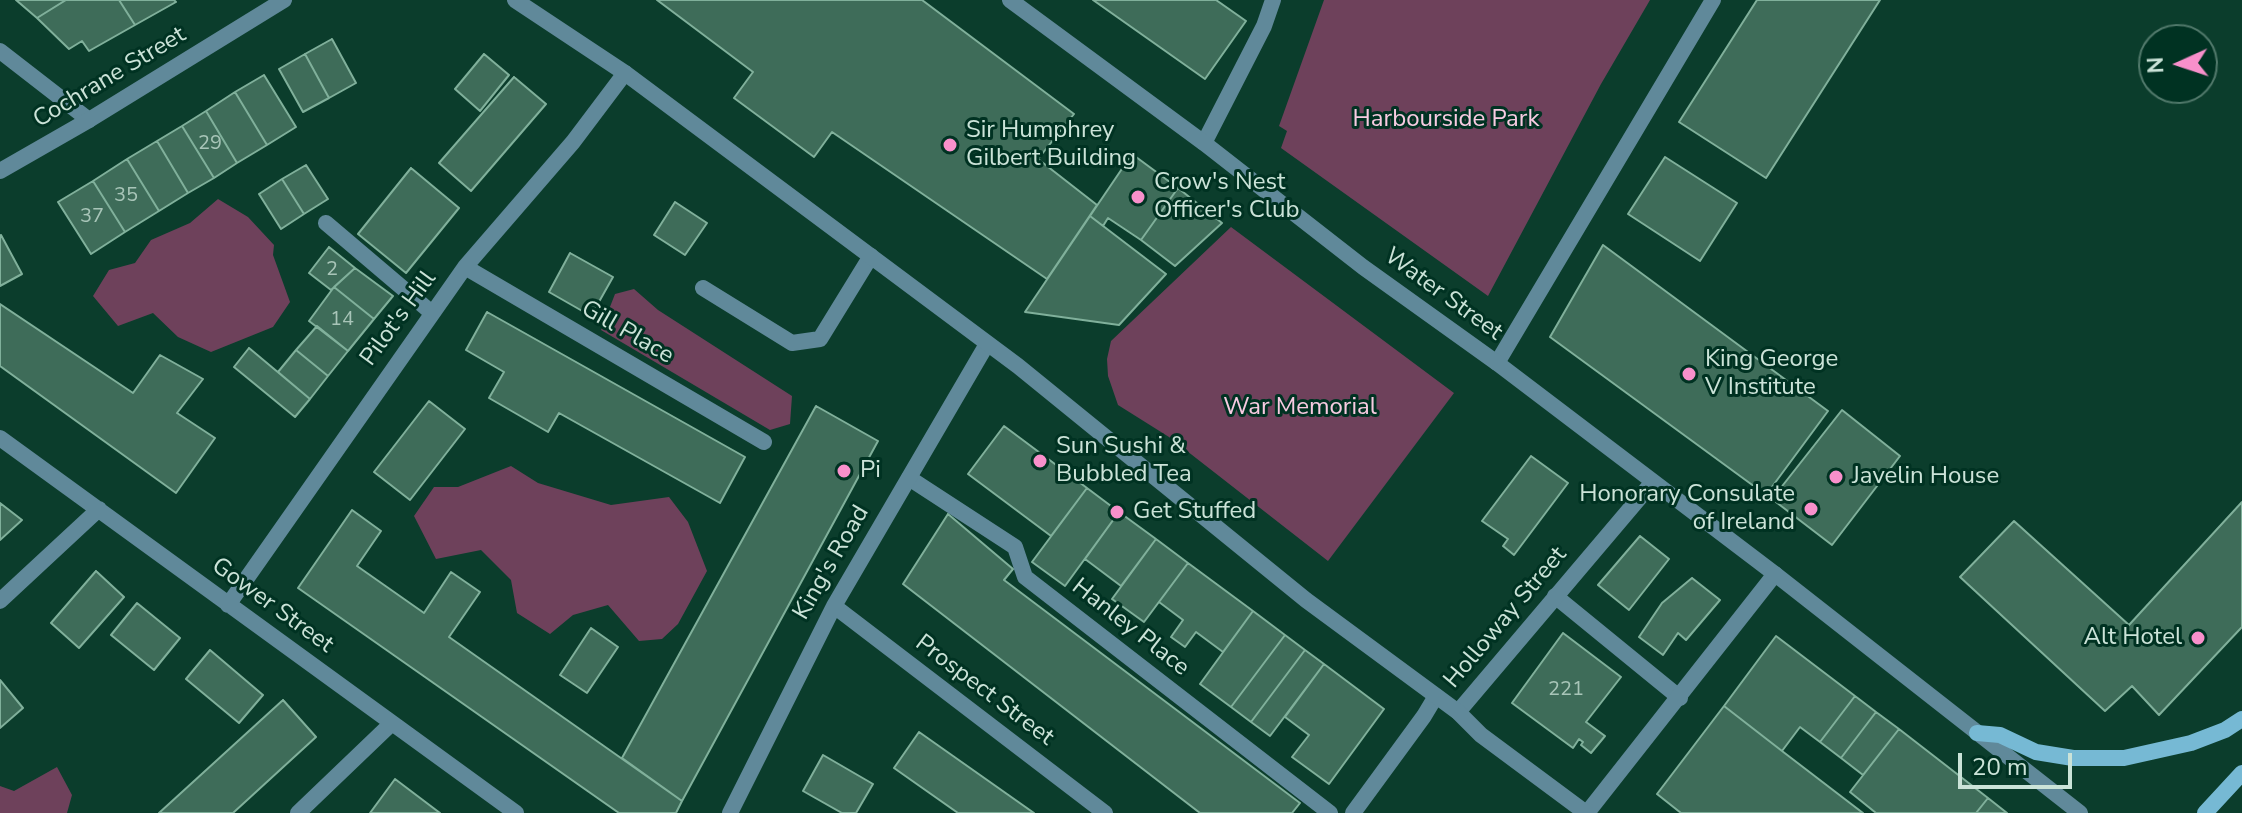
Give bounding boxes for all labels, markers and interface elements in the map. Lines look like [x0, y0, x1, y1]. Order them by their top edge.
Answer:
street label: Cochrane Street [29, 21, 191, 135]
north arrow [2138, 24, 2218, 104]
text: N [2141, 56, 2171, 74]
park label: Harbourside Park [1353, 106, 1539, 134]
place label: Sir Humphrey Gilbert Building [966, 117, 1136, 173]
house number: 29 [198, 132, 222, 156]
marker: Sir Humphrey Gilbert Building [941, 136, 959, 154]
place label: Crow's Nest Officer's Club [1154, 169, 1299, 225]
house number: 35 [114, 184, 138, 208]
marker: Crow's Nest Officer's Club [1129, 188, 1147, 206]
house number: 37 [80, 205, 104, 229]
street label: Water Street [1378, 242, 1508, 348]
house number: 2 [326, 258, 338, 282]
street label: Pilot's Hill [355, 266, 443, 372]
street label: Gill Place [576, 295, 678, 371]
house number: 14 [330, 308, 354, 332]
place label: King George V Institute [1705, 346, 1838, 402]
marker: King George V Institute [1680, 365, 1698, 383]
park label: War Memorial [1223, 394, 1377, 422]
place label: Sun Sushi & Bubbled Tea [1056, 433, 1192, 489]
marker: Sun Sushi & Bubbled Tea [1031, 452, 1049, 470]
place label: Pi [860, 457, 881, 485]
marker: Pi [835, 462, 853, 480]
place label: Javelin House [1852, 463, 1999, 491]
marker: Javelin House [1827, 468, 1845, 486]
place label: Honorary Consulate of Ireland [1579, 481, 1795, 537]
place label: Get Stuffed [1133, 498, 1256, 526]
marker: Honorary Consulate of Ireland [1802, 500, 1820, 518]
street label: King's Road [788, 501, 876, 625]
marker: Get Stuffed [1108, 503, 1126, 521]
street label: Holloway Street [1439, 542, 1573, 694]
street label: Gower Street [205, 552, 339, 660]
street label: Hanley Place [1065, 573, 1195, 683]
place label: Alt Hotel [2083, 624, 2182, 652]
street label: Prospect Street [909, 629, 1059, 753]
marker: Alt Hotel [2189, 629, 2207, 647]
house number: 221 [1548, 678, 1584, 702]
scale bar [1962, 737, 2076, 787]
text: 20 m [1972, 751, 2028, 783]

